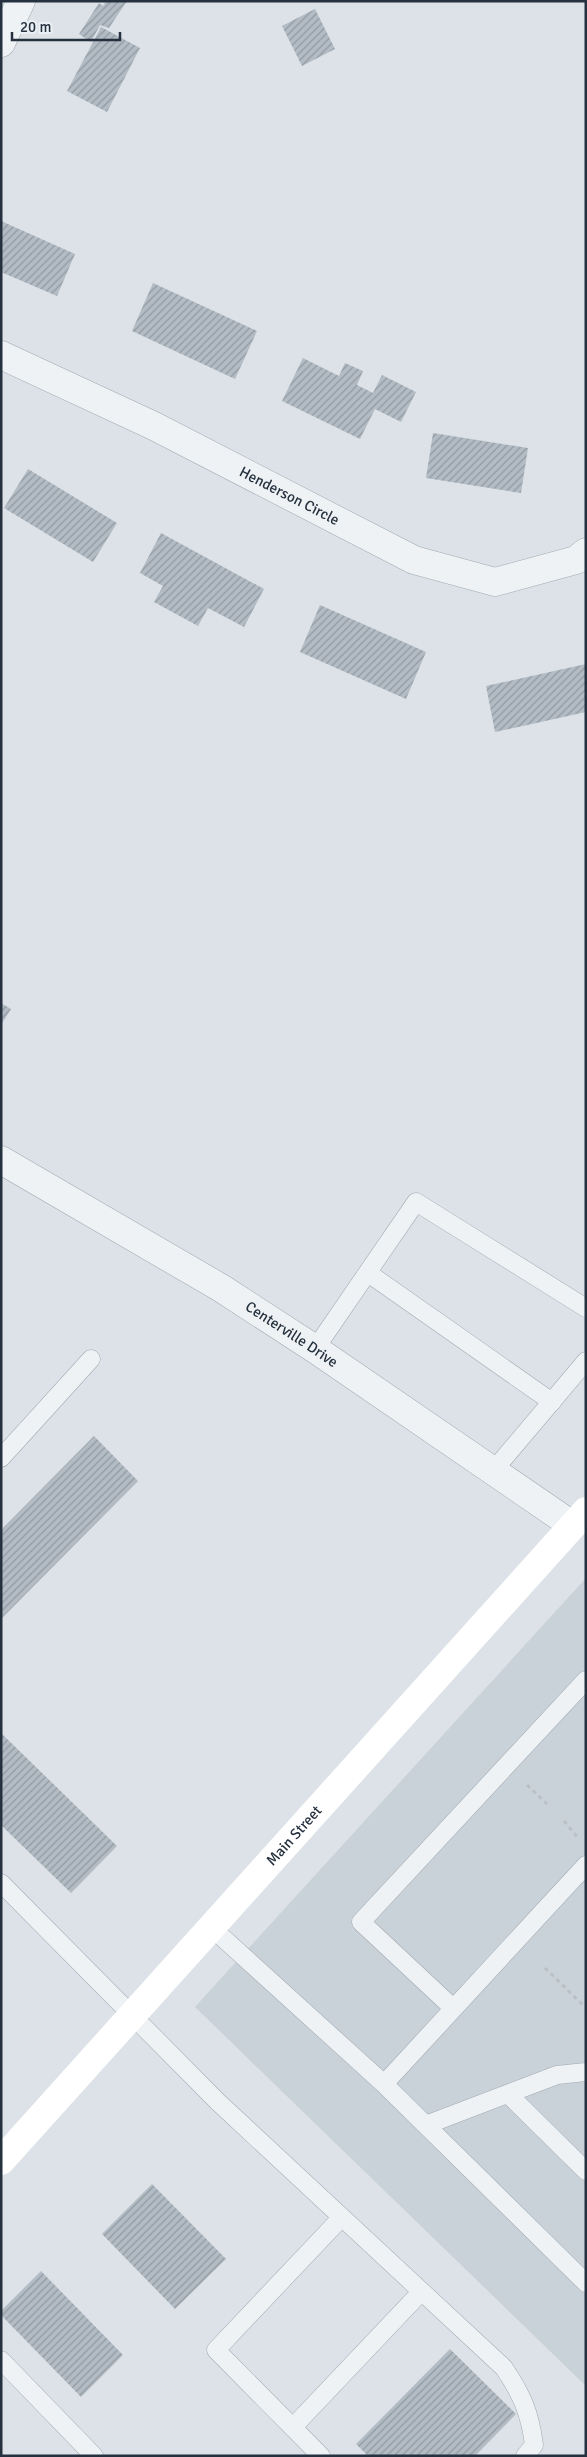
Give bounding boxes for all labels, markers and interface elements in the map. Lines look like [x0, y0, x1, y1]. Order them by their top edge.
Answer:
scale bar [12, 10, 120, 42]
text: 20 m [20, 18, 51, 36]
street label: Henderson Circle [236, 463, 342, 529]
street label: Centerville Drive [242, 1297, 341, 1371]
street label: Main Street [262, 1802, 326, 1869]

